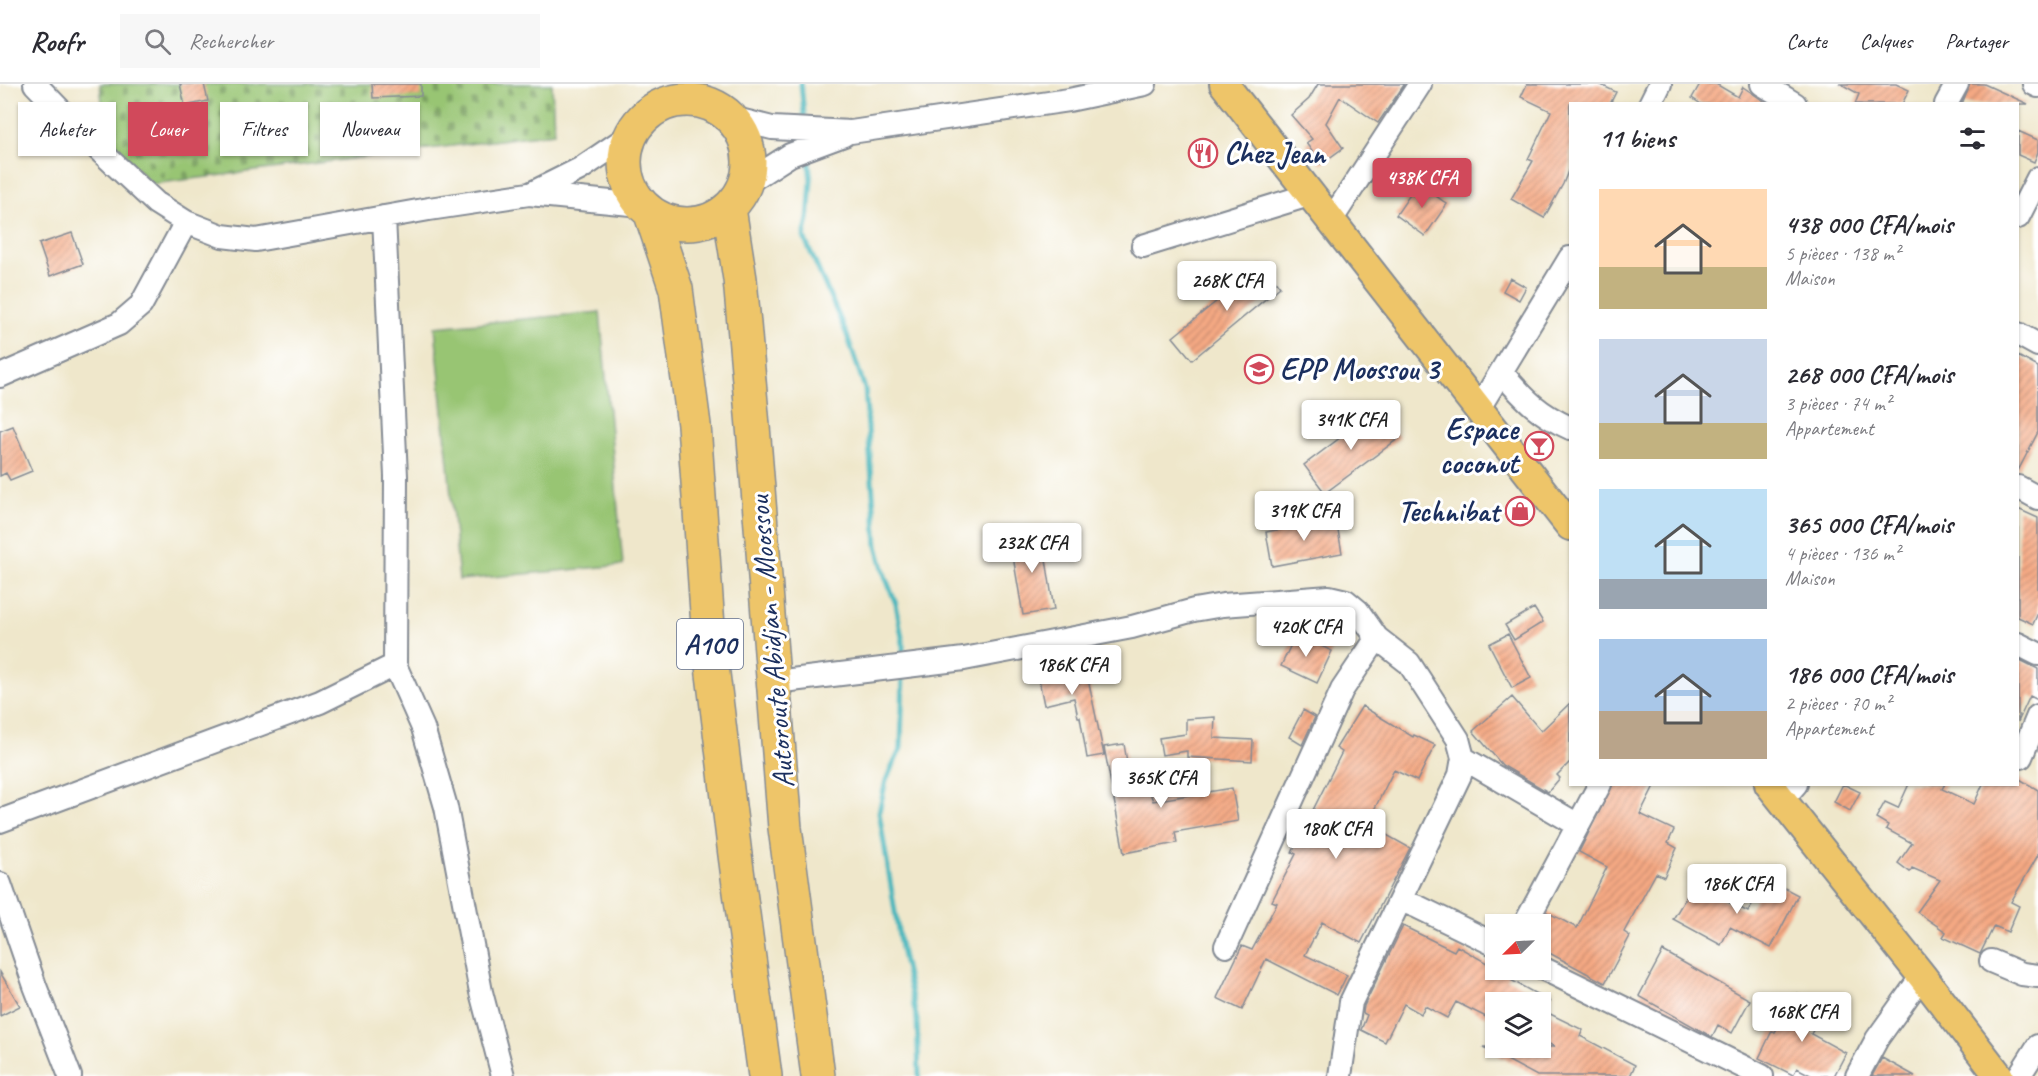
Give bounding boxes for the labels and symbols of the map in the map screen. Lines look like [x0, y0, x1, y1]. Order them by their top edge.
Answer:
place label: Chez Jean [1224, 134, 1327, 172]
restaurant icon: Chez Jean [1187, 137, 1219, 169]
pin: 438K CFA [1360, 158, 1484, 209]
pin: 268K CFA [1165, 261, 1289, 312]
place label: EPP Moossou 3 [1280, 350, 1441, 388]
school or university icon: EPP Moossou 3 [1243, 353, 1275, 385]
pin: 341K CFA [1289, 400, 1413, 451]
place label: Espace coconut [1440, 410, 1521, 482]
bar icon: Espace coconut [1523, 430, 1555, 462]
pin: 319K CFA [1242, 491, 1366, 542]
street label: Autoroute Abidjan - Moossou [739, 492, 803, 790]
place label: Technibat [1398, 492, 1502, 530]
shop icon: Technibat [1504, 495, 1536, 527]
pin: 232K CFA [970, 523, 1094, 574]
pin: 420K CFA [1244, 607, 1368, 658]
road number: A100 [677, 619, 743, 669]
pin: 186K CFA [1010, 645, 1134, 696]
pin: 365K CFA [1099, 758, 1223, 809]
pin: 180K CFA [1274, 809, 1398, 860]
pin: 186K CFA [1675, 864, 1799, 915]
north arrow [1485, 914, 1551, 980]
pin: 168K CFA [1740, 992, 1864, 1043]

